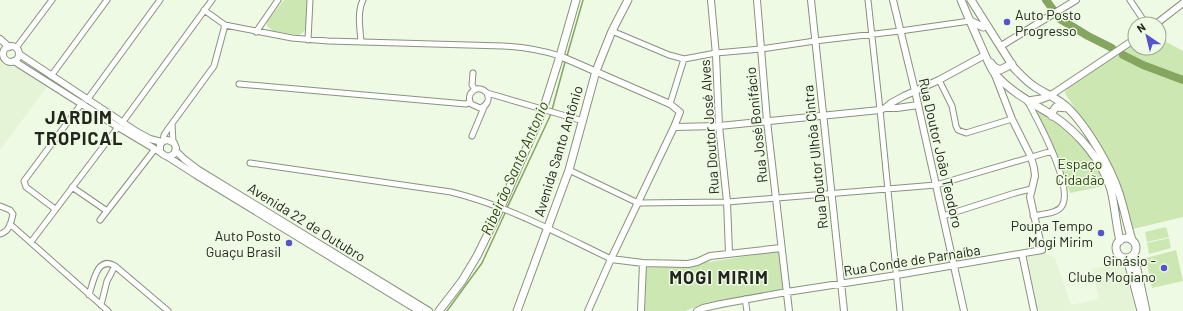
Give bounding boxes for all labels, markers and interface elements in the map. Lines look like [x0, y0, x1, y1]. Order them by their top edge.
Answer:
place label: Auto Posto Progresso [1015, 6, 1081, 39]
north arrow [1127, 16, 1167, 56]
marker: Auto Posto Progresso [1002, 17, 1012, 27]
text: N [1134, 20, 1148, 35]
street label: Rua Doutor José Alves [696, 59, 722, 195]
street label: Rua José Bonifácio [741, 66, 771, 184]
street label: Rua Doutor João Teodoro [915, 76, 967, 230]
street label: Avenida Santo Antônio [530, 83, 586, 219]
street label: Rua Doutor Ulhôa Cintra [799, 84, 831, 230]
water label: Ribeirão Santo Antonio [476, 98, 552, 238]
district label: JARDIM TROPICAL [34, 106, 124, 149]
park label: Espaço Cidadão [1055, 155, 1105, 188]
street label: Avenida 22 de Outubro [245, 179, 369, 265]
place label: Poupa Tempo Mogi Mirim [1011, 217, 1093, 250]
place label: Auto Posto Guaçu Brasil [206, 227, 281, 260]
marker: Poupa Tempo Mogi Mirim [1096, 228, 1106, 238]
marker: Auto Posto Guaçu Brasil [284, 238, 294, 248]
street label: Rua Conde de Parnaíba [842, 241, 982, 279]
place label: Ginásio - Clube Mogiano [1068, 252, 1156, 285]
marker: Ginásio - Clube Mogiano [1159, 263, 1169, 273]
district label: MOGI MIRIM [669, 266, 769, 288]

